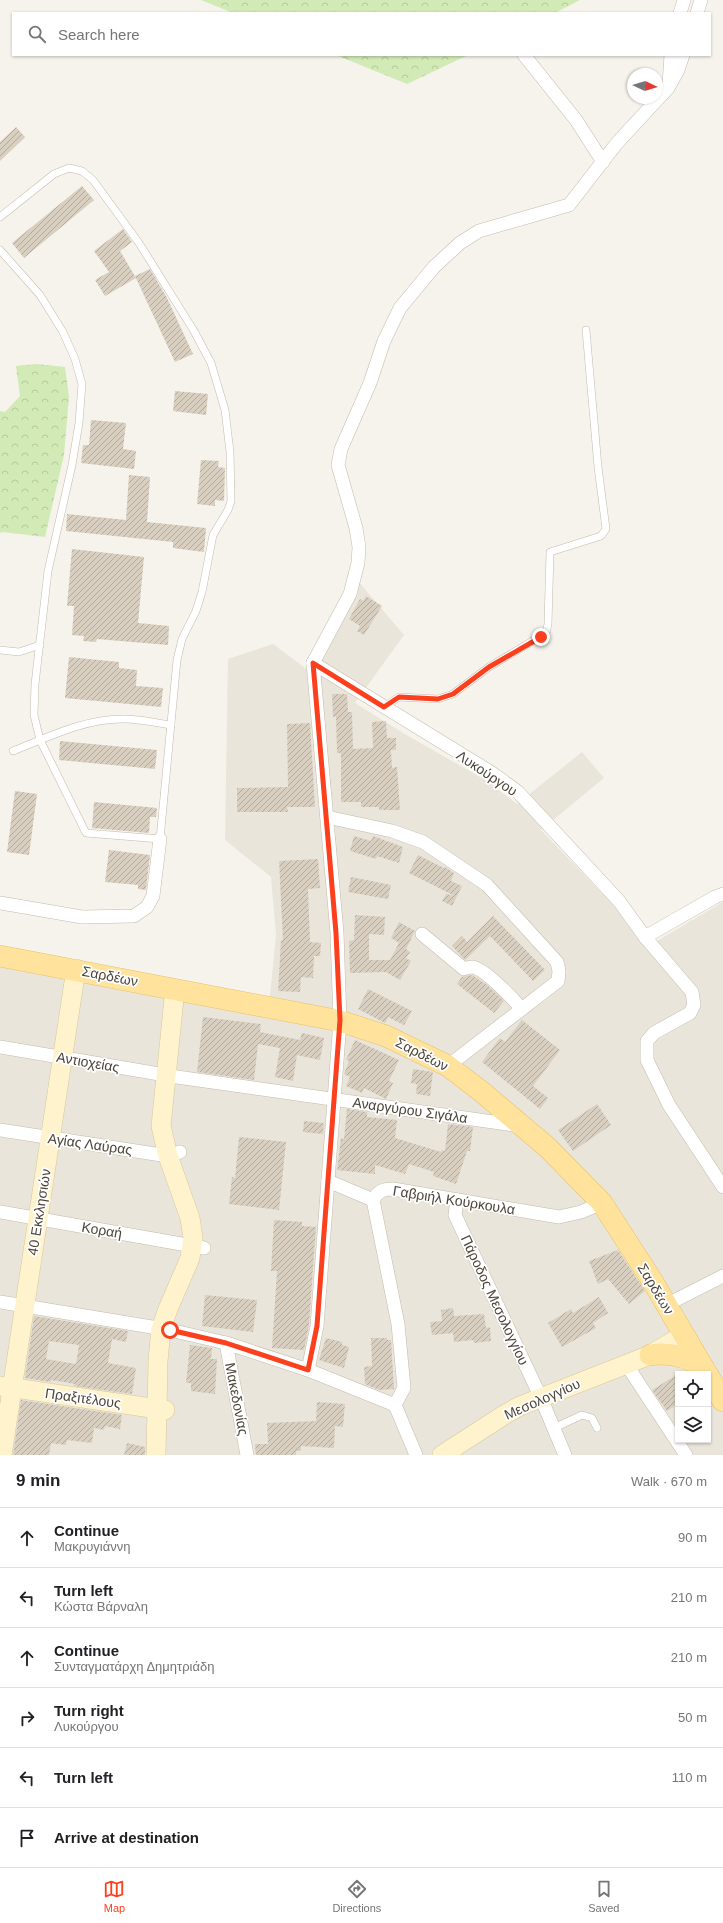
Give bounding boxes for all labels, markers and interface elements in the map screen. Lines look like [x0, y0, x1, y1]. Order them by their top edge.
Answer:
search box [12, 12, 711, 56]
icon: search [26, 23, 48, 45]
text: Search here [58, 26, 140, 43]
north arrow [627, 68, 663, 104]
route end [532, 628, 550, 646]
street label: Λυκούργου [454, 747, 520, 799]
street label: Σαρδέων [81, 963, 139, 989]
street label: Σαρδέων [393, 1034, 451, 1074]
street label: Αντιοχείας [55, 1049, 121, 1075]
street label: Αναργύρου Σιγάλα [352, 1094, 468, 1126]
street label: Αγίας Λαύρας [47, 1130, 133, 1158]
street label: 40 Εκκλησιών [24, 1168, 54, 1256]
street label: Γαβριήλ Κούρκουλα [392, 1182, 516, 1218]
street label: Κοραή [81, 1219, 123, 1241]
street label: Πάροδος Μεσολογγίου [458, 1233, 532, 1367]
street label: Σαρδέων [635, 1261, 677, 1317]
route start [161, 1321, 179, 1339]
street label: Μακεδονίας [222, 1361, 252, 1437]
map controls [675, 1371, 711, 1443]
button: locate [675, 1371, 711, 1407]
street label: Μεσολογγίου [502, 1375, 582, 1423]
street label: Πραξιτέλους [44, 1385, 122, 1411]
button: layers [675, 1407, 711, 1443]
text: 9 min [16, 1471, 60, 1490]
text: Walk · 670 m [631, 1474, 707, 1489]
text: Continue [54, 1522, 119, 1539]
icon: ahead [16, 1527, 38, 1549]
text: 90 m [678, 1530, 707, 1545]
text: Μακρυγιάννη [54, 1539, 130, 1554]
text: Turn left [54, 1582, 113, 1599]
icon: left [16, 1587, 38, 1609]
text: 210 m [671, 1590, 707, 1605]
text: Κώστα Βάρναλη [54, 1599, 148, 1614]
text: Continue [54, 1642, 119, 1659]
icon: ahead [16, 1647, 38, 1669]
text: 210 m [671, 1650, 707, 1665]
text: Συνταγματάρχη Δημητριάδη [54, 1659, 214, 1674]
text: Turn right [54, 1702, 124, 1719]
icon: right [16, 1707, 38, 1729]
text: 50 m [678, 1710, 707, 1725]
text: Λυκούργου [54, 1719, 119, 1734]
icon: left [16, 1767, 38, 1789]
text: Turn left [54, 1769, 113, 1786]
text: 110 m [672, 1770, 707, 1785]
icon: arrive [16, 1827, 38, 1849]
text: Arrive at destination [54, 1829, 199, 1846]
tab: Map [103, 1878, 125, 1914]
tab: Directions [332, 1878, 381, 1914]
tab: Saved [588, 1878, 619, 1914]

